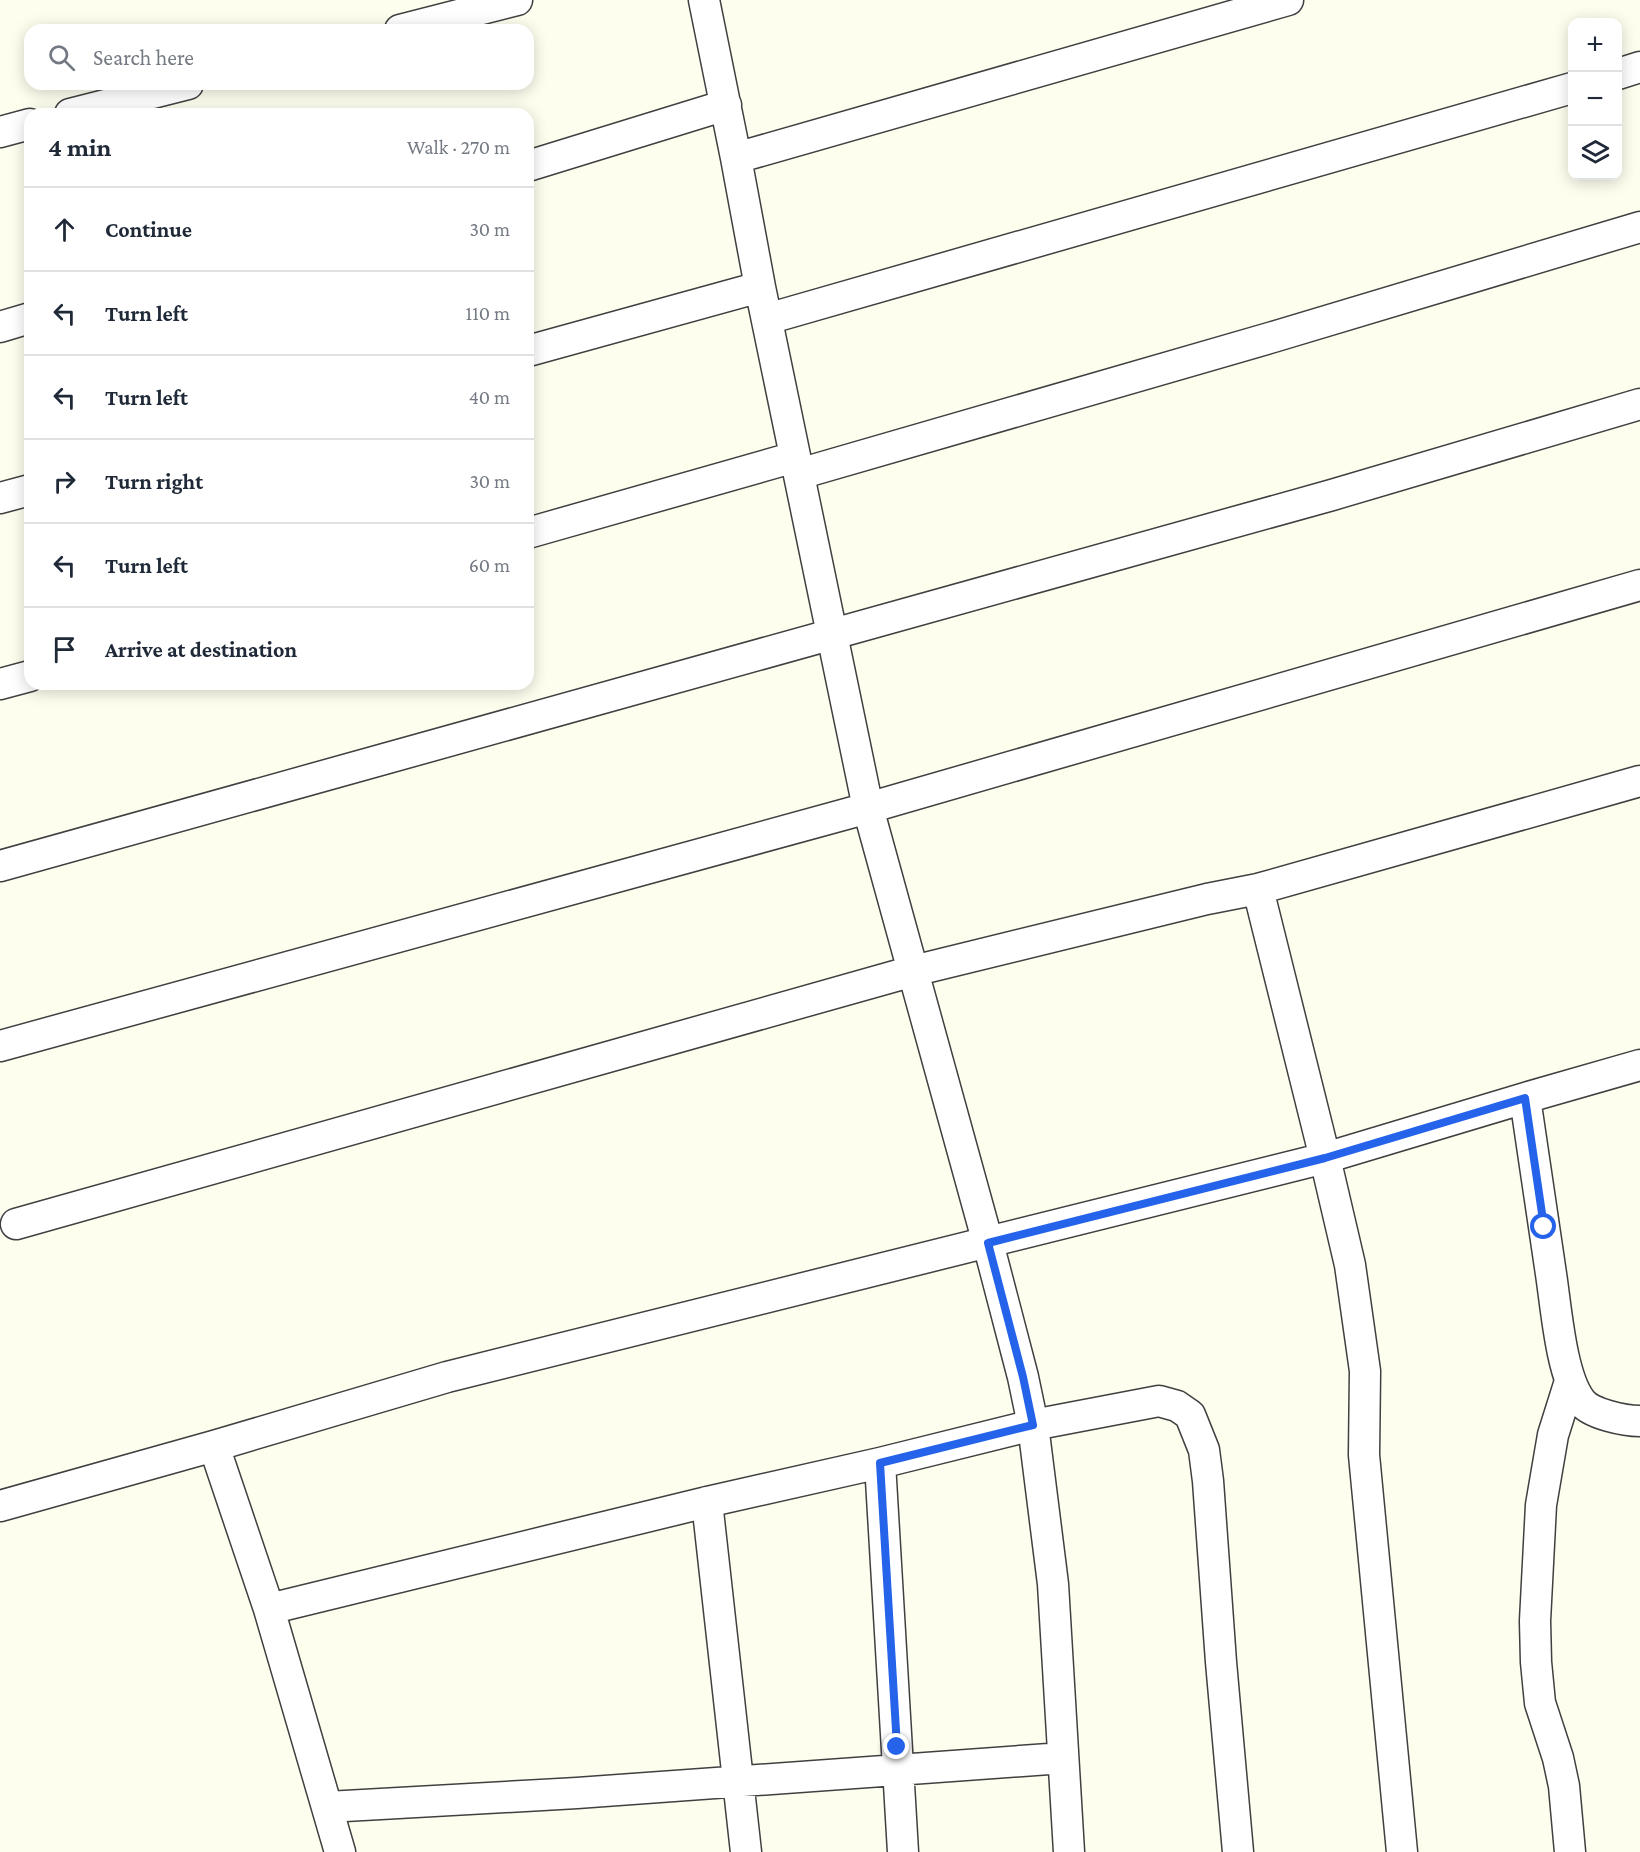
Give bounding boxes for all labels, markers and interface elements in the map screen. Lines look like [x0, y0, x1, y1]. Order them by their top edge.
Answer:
map controls [1568, 18, 1622, 180]
button: + [1568, 18, 1622, 72]
search box [24, 24, 534, 90]
icon: search [45, 41, 78, 74]
text: Search here [93, 45, 194, 70]
button: − [1568, 72, 1622, 126]
button: layers [1568, 126, 1622, 180]
text: 4 min [48, 133, 112, 162]
text: Walk · 270 m [407, 136, 510, 158]
icon: ahead [48, 213, 81, 246]
text: Continue [105, 217, 192, 242]
text: 30 m [469, 218, 510, 240]
icon: left [48, 297, 81, 330]
text: Turn left [105, 301, 188, 326]
text: 110 m [466, 302, 510, 324]
icon: left [48, 381, 81, 414]
text: Turn left [105, 385, 188, 410]
text: 40 m [469, 386, 510, 408]
icon: right [48, 465, 81, 498]
text: Turn right [105, 469, 203, 494]
text: 30 m [469, 470, 510, 492]
icon: left [48, 549, 81, 582]
text: Turn left [105, 553, 188, 578]
text: 60 m [469, 554, 510, 576]
icon: arrive [48, 633, 81, 666]
text: Arrive at destination [105, 637, 297, 662]
route start [1530, 1213, 1556, 1239]
route end [883, 1733, 909, 1759]

